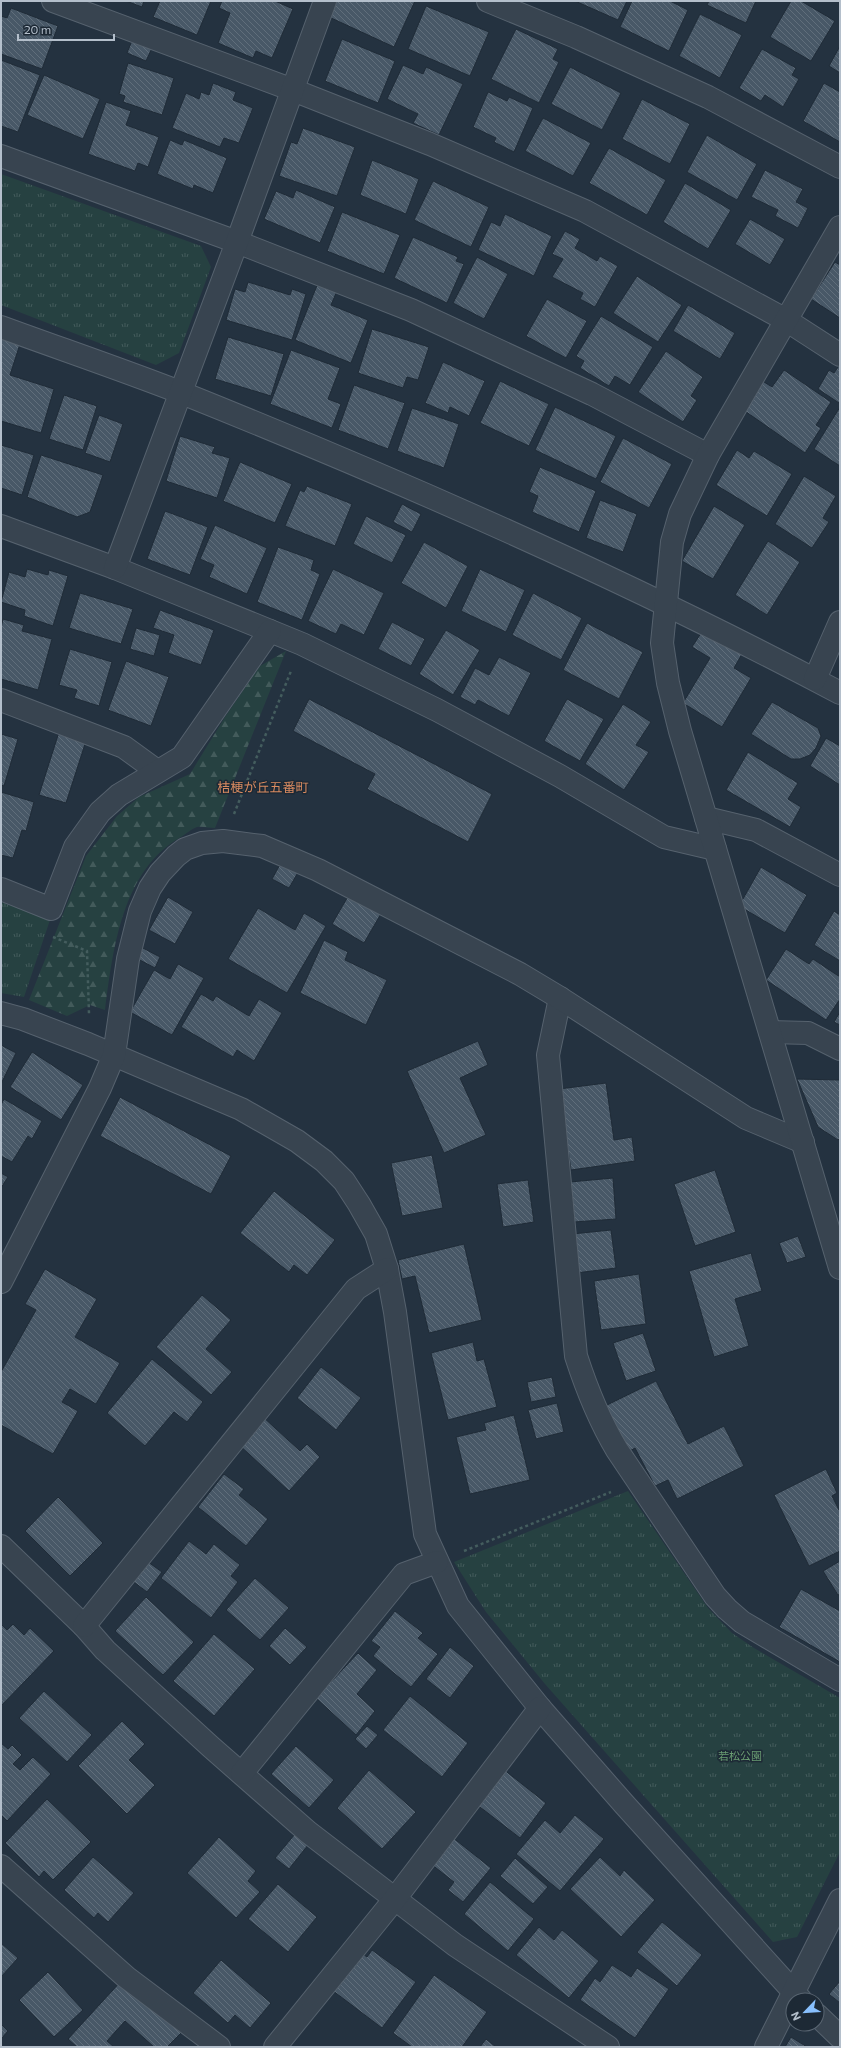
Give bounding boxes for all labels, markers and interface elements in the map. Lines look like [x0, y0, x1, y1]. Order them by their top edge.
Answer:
scale bar [18, 16, 114, 42]
text: 20 m [24, 22, 51, 36]
district label: 桔梗が丘五番町 [217, 779, 309, 795]
park label: 若松公園 [718, 1749, 762, 1762]
north arrow [785, 1992, 825, 2032]
text: N [788, 2010, 803, 2023]

